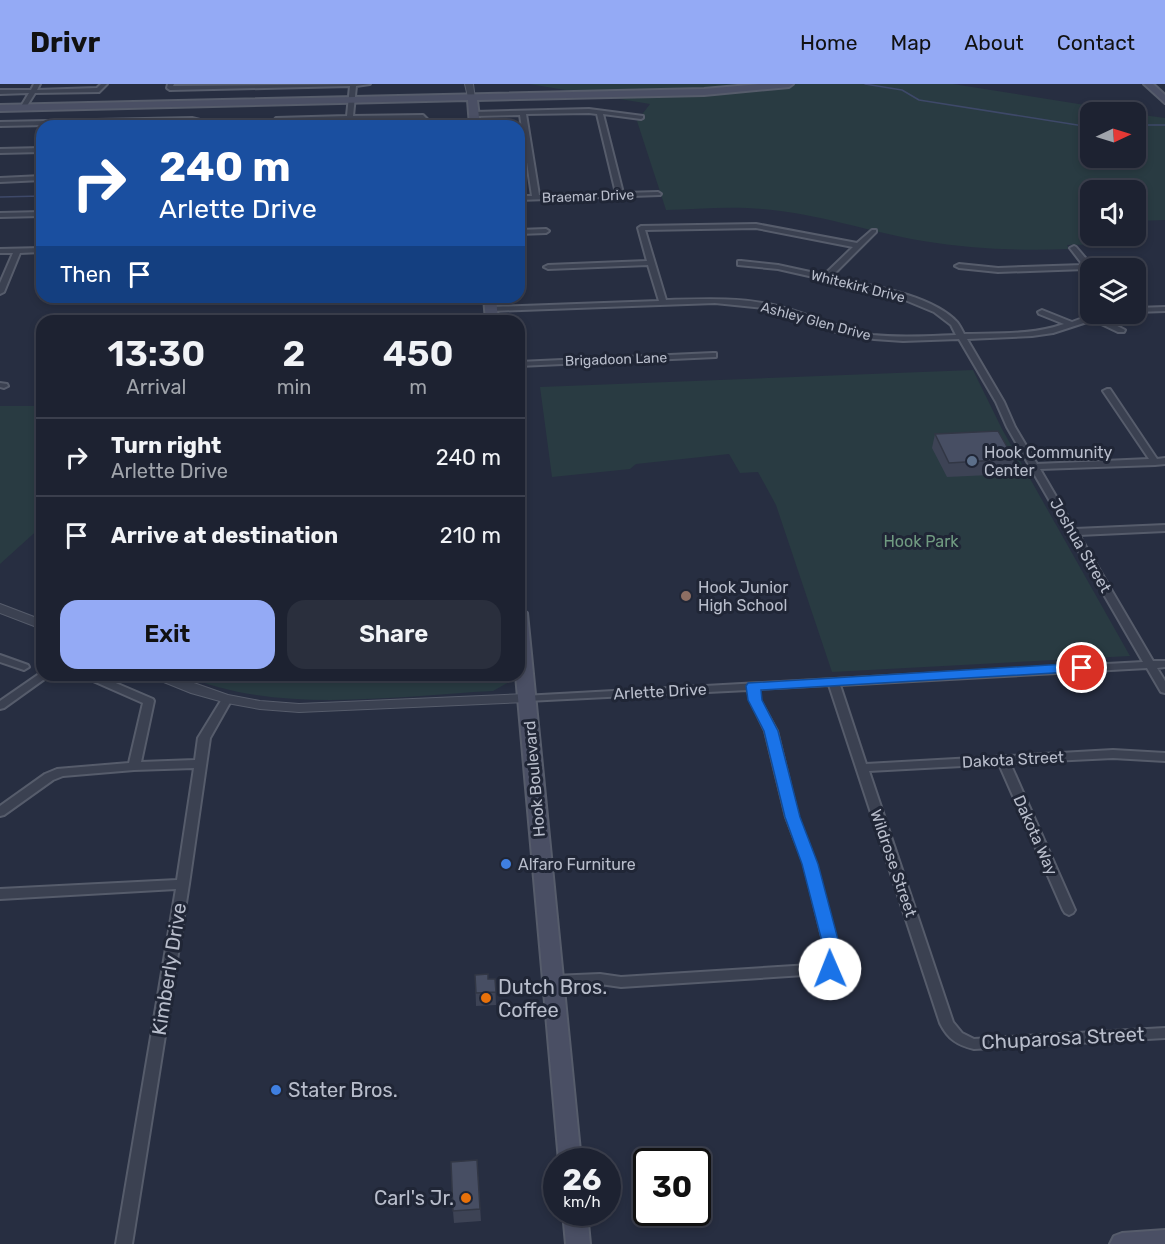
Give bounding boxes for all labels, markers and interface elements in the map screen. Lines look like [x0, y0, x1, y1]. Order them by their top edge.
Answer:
text: Drivr [30, 26, 100, 59]
text: Home [800, 30, 857, 55]
text: Map [890, 30, 931, 55]
text: About [964, 30, 1024, 55]
text: Contact [1057, 30, 1135, 55]
north arrow [1080, 102, 1146, 168]
map controls [1080, 102, 1146, 324]
text: 240 m [159, 142, 291, 192]
icon: right [60, 144, 138, 222]
button: sound [1080, 180, 1146, 246]
street label: Braemar Drive [542, 186, 635, 207]
text: Arlette Drive [159, 193, 317, 225]
icon: arrive [123, 258, 156, 291]
button: layers [1080, 258, 1146, 324]
text: Then [60, 261, 111, 288]
street label: Whitekirk Drive [809, 267, 907, 306]
street label: Ashley Glen Drive [759, 299, 873, 344]
text: 13:30 [107, 332, 205, 375]
text: 2 [283, 332, 305, 375]
text: 450 [383, 332, 454, 375]
street label: Brigadoon Lane [565, 349, 668, 370]
text: Arrival [126, 375, 186, 399]
text: min [277, 375, 311, 399]
text: m [409, 375, 427, 399]
text: Turn right [111, 432, 221, 459]
icon: right [60, 441, 93, 474]
place label: Hook Community Center [984, 443, 1113, 480]
text: 240 m [436, 444, 501, 471]
marker: Hook Community Center [965, 454, 979, 468]
text: Arlette Drive [111, 459, 228, 483]
street label: Joshua Street [1046, 495, 1115, 596]
icon: arrive [60, 519, 93, 552]
text: Arrive at destination [111, 522, 338, 549]
text: 210 m [440, 522, 501, 549]
park label: Hook Park [883, 532, 959, 551]
place label: Hook Junior High School [698, 578, 788, 615]
marker: Hook Junior High School [679, 589, 693, 603]
button: Exit [60, 600, 275, 669]
button: Share [287, 600, 501, 669]
pin [1056, 642, 1107, 693]
icon: arrive [1065, 651, 1098, 684]
street label: Arlette Drive [613, 680, 707, 703]
street label: Hook Boulevard [520, 720, 549, 838]
street label: Dakota Street [962, 747, 1065, 772]
street label: Dakota Way [1009, 792, 1062, 878]
street label: Wildrose Street [866, 807, 921, 919]
place label: Alfaro Furniture [518, 855, 636, 874]
marker: Alfaro Furniture [499, 857, 513, 871]
street label: Kimberly Drive [147, 901, 191, 1037]
position arrow [798, 937, 862, 1001]
place label: Dutch Bros. Coffee [498, 975, 607, 1022]
marker: Dutch Bros. Coffee [479, 991, 493, 1005]
street label: Chuparosa Street [981, 1022, 1145, 1054]
place label: Stater Bros. [288, 1078, 398, 1102]
marker: Stater Bros. [269, 1083, 283, 1097]
speed limit sign: 30 [633, 1148, 711, 1226]
text: 26 [562, 1162, 602, 1198]
place label: Carl's Jr. [374, 1186, 454, 1210]
marker: Carl's Jr. [459, 1191, 473, 1205]
text: km/h [563, 1193, 601, 1211]

